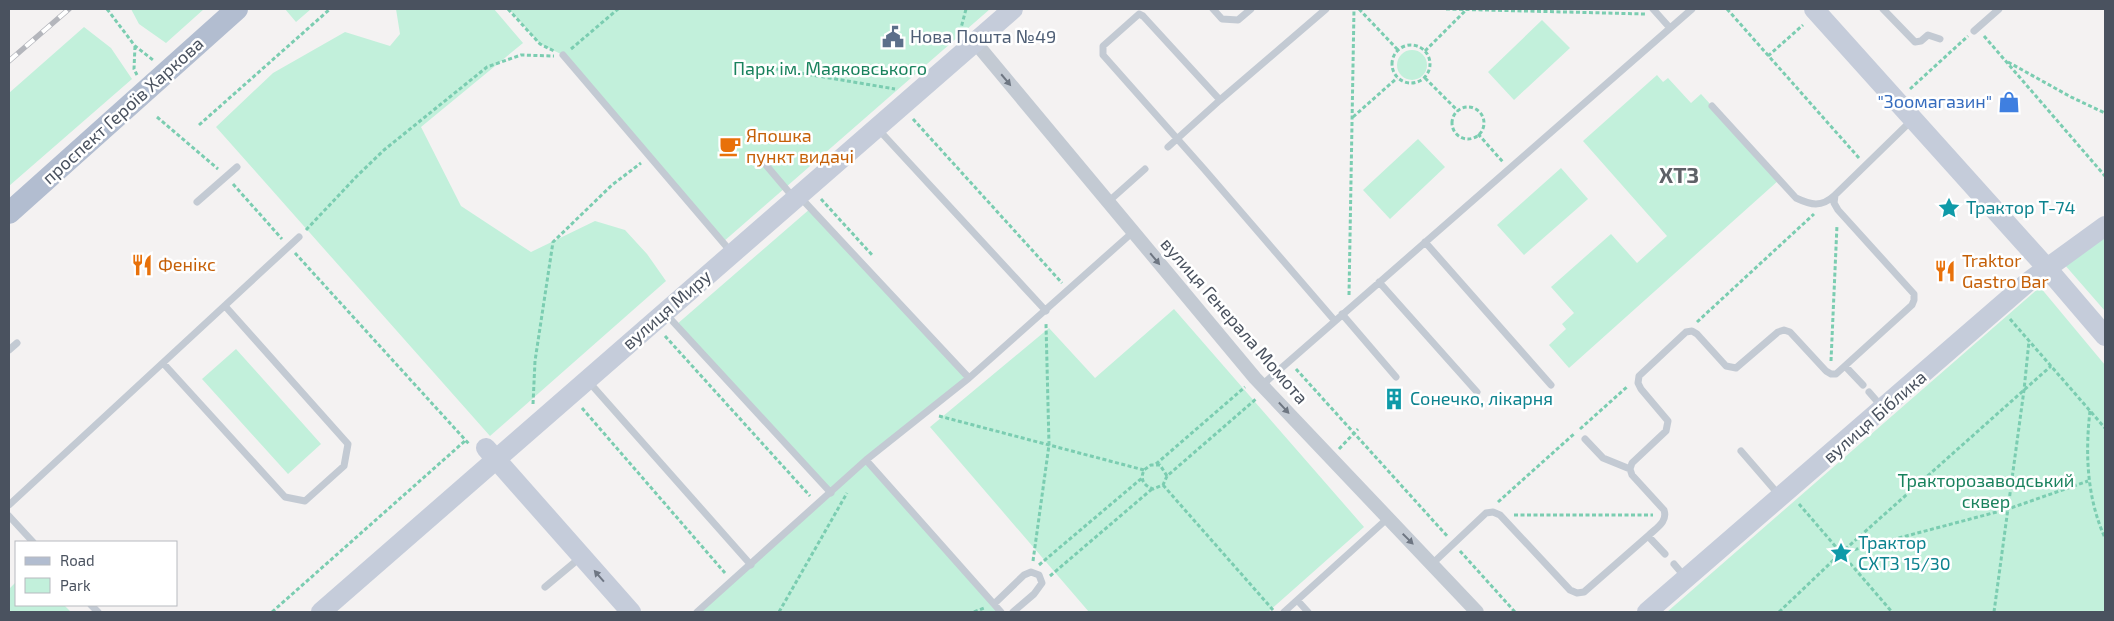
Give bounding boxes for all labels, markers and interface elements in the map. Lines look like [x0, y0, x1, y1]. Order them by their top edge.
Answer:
public building icon: Нова Пошта №49 [880, 24, 906, 50]
place label: Нова Пошта №49 [910, 25, 1056, 47]
street label: проспект Героїв Харкова [37, 32, 207, 188]
park label: Парк ім. Маяковського [733, 57, 927, 79]
one-way arrow [1001, 73, 1012, 86]
shop icon: "Зоомагазин" [1996, 89, 2022, 115]
place label: "Зоомагазин" [1877, 90, 1992, 112]
place label: Япошка пункт видачі [746, 124, 854, 167]
cafe icon: Япошка пункт видачі [717, 133, 743, 159]
district label: ХТЗ [1659, 161, 1699, 187]
place icon: Трактор Т-74 [1936, 195, 1962, 221]
place label: Трактор Т-74 [1966, 196, 2076, 218]
street label: вулиця Генерала Момота [1156, 233, 1313, 408]
place label: Traktor Gastro Bar [1962, 249, 2049, 292]
restaurant icon: Фенікс [129, 252, 155, 278]
one-way arrow [1149, 252, 1161, 264]
place label: Фенікс [158, 253, 216, 275]
restaurant icon: Traktor Gastro Bar [1932, 258, 1958, 284]
street label: вулиця Миру [617, 264, 716, 354]
street label: вулиця Біблика [1818, 365, 1931, 467]
building icon: Сонечко, лікарня [1381, 386, 1407, 412]
place label: Сонечко, лікарня [1410, 387, 1553, 409]
one-way arrow [1278, 402, 1290, 414]
park label: Тракторозаводський сквер [1898, 469, 2074, 512]
place label: Трактор СХТЗ 15/30 [1858, 531, 1951, 574]
one-way arrow [1402, 532, 1414, 544]
place icon: Трактор СХТЗ 15/30 [1828, 540, 1854, 566]
legend [15, 541, 178, 606]
text: Road [60, 551, 95, 569]
one-way arrow [593, 569, 604, 582]
text: Park [60, 576, 91, 594]

